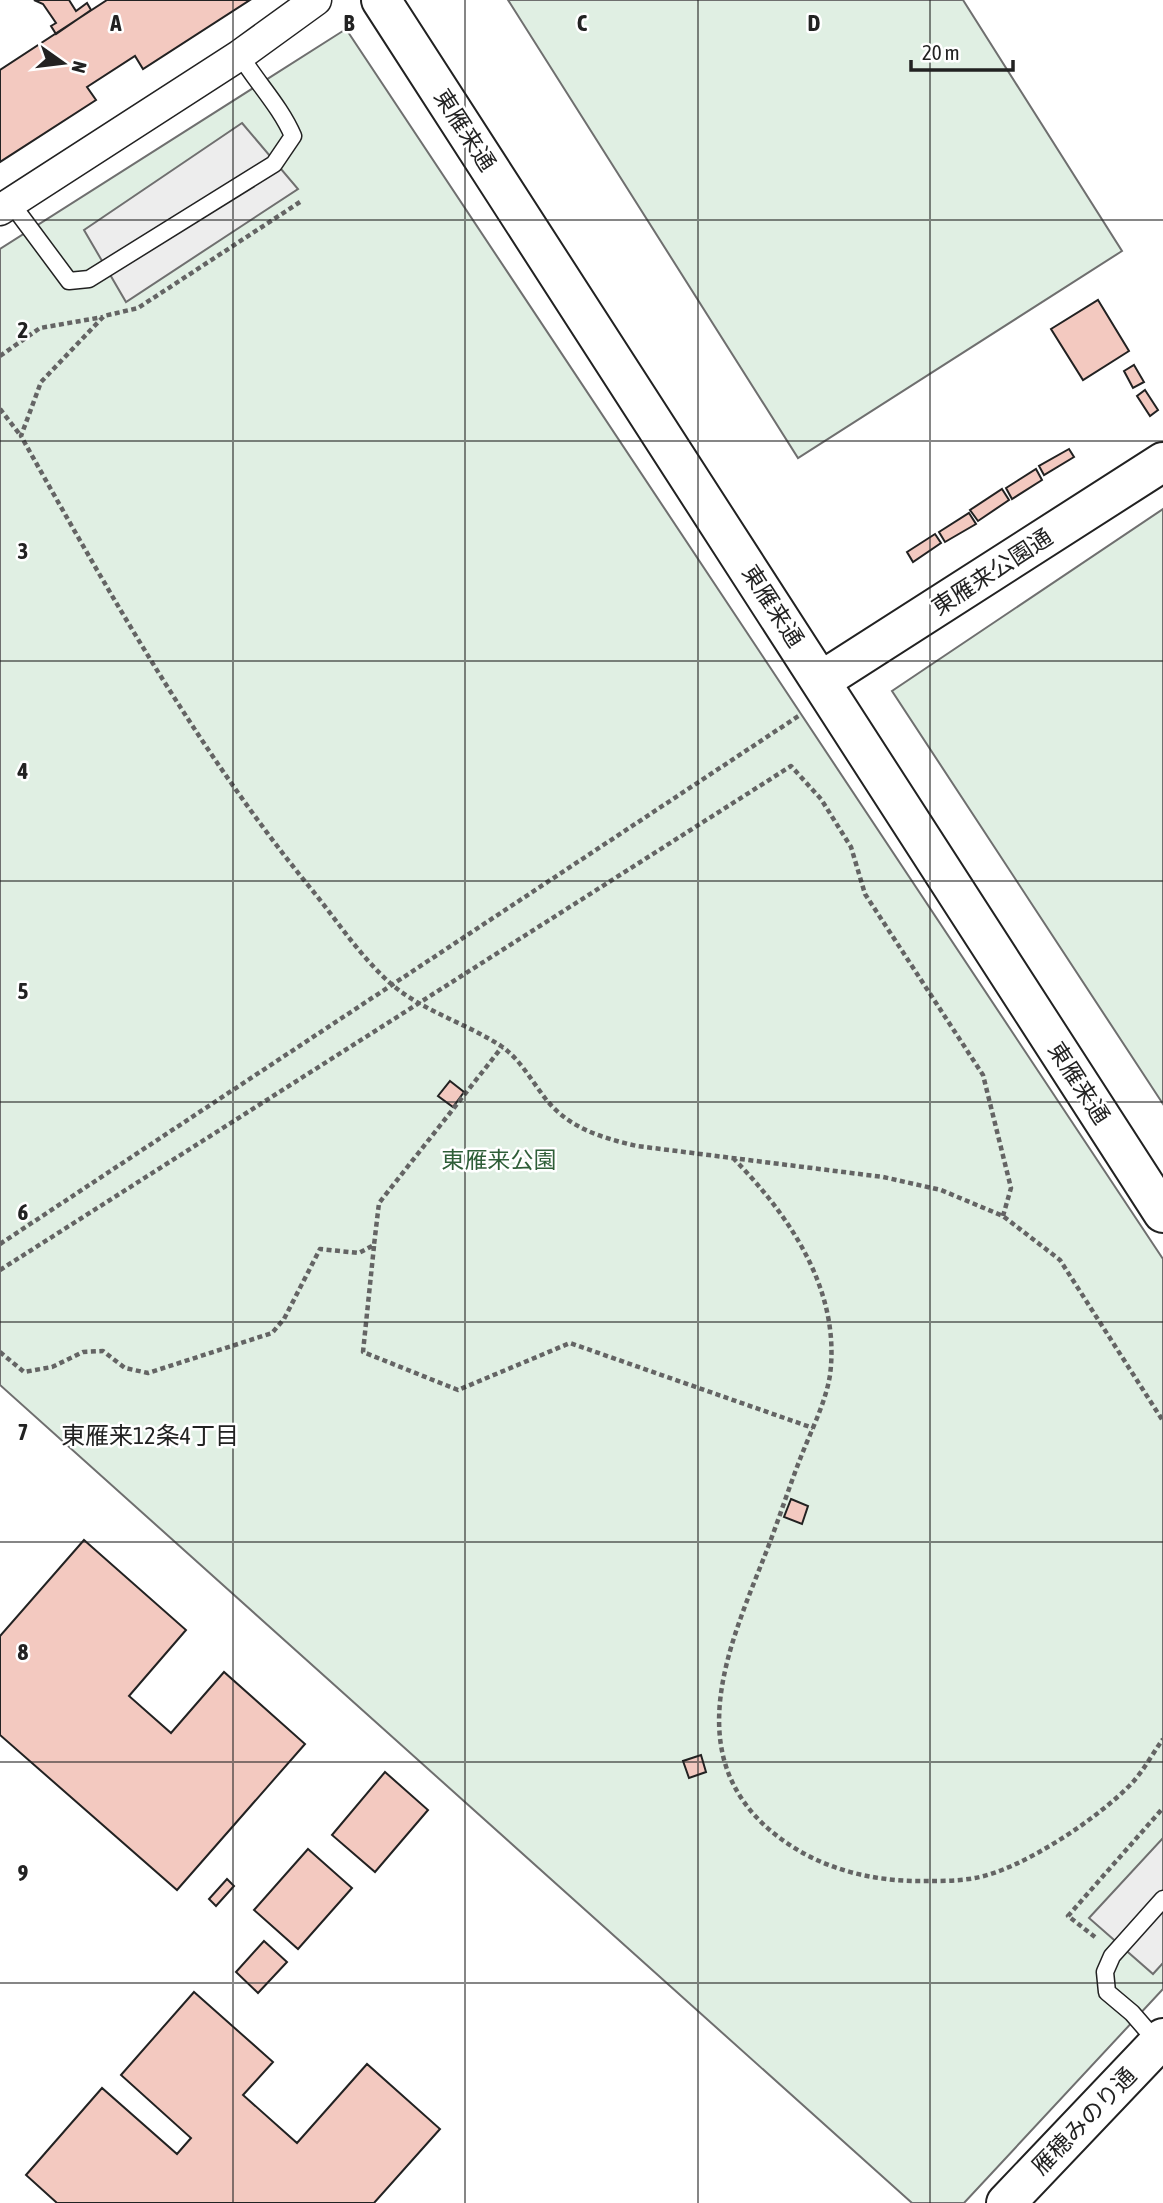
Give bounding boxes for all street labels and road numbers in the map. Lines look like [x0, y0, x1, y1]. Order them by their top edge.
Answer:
street label: 東雁来通 [429, 84, 501, 176]
street label: 東雁来公園通 [927, 524, 1057, 620]
street label: 東雁来通 [737, 560, 809, 652]
street label: 東雁来通 [1043, 1037, 1115, 1129]
street label: 雁穂みのり通 [1027, 2062, 1141, 2180]

